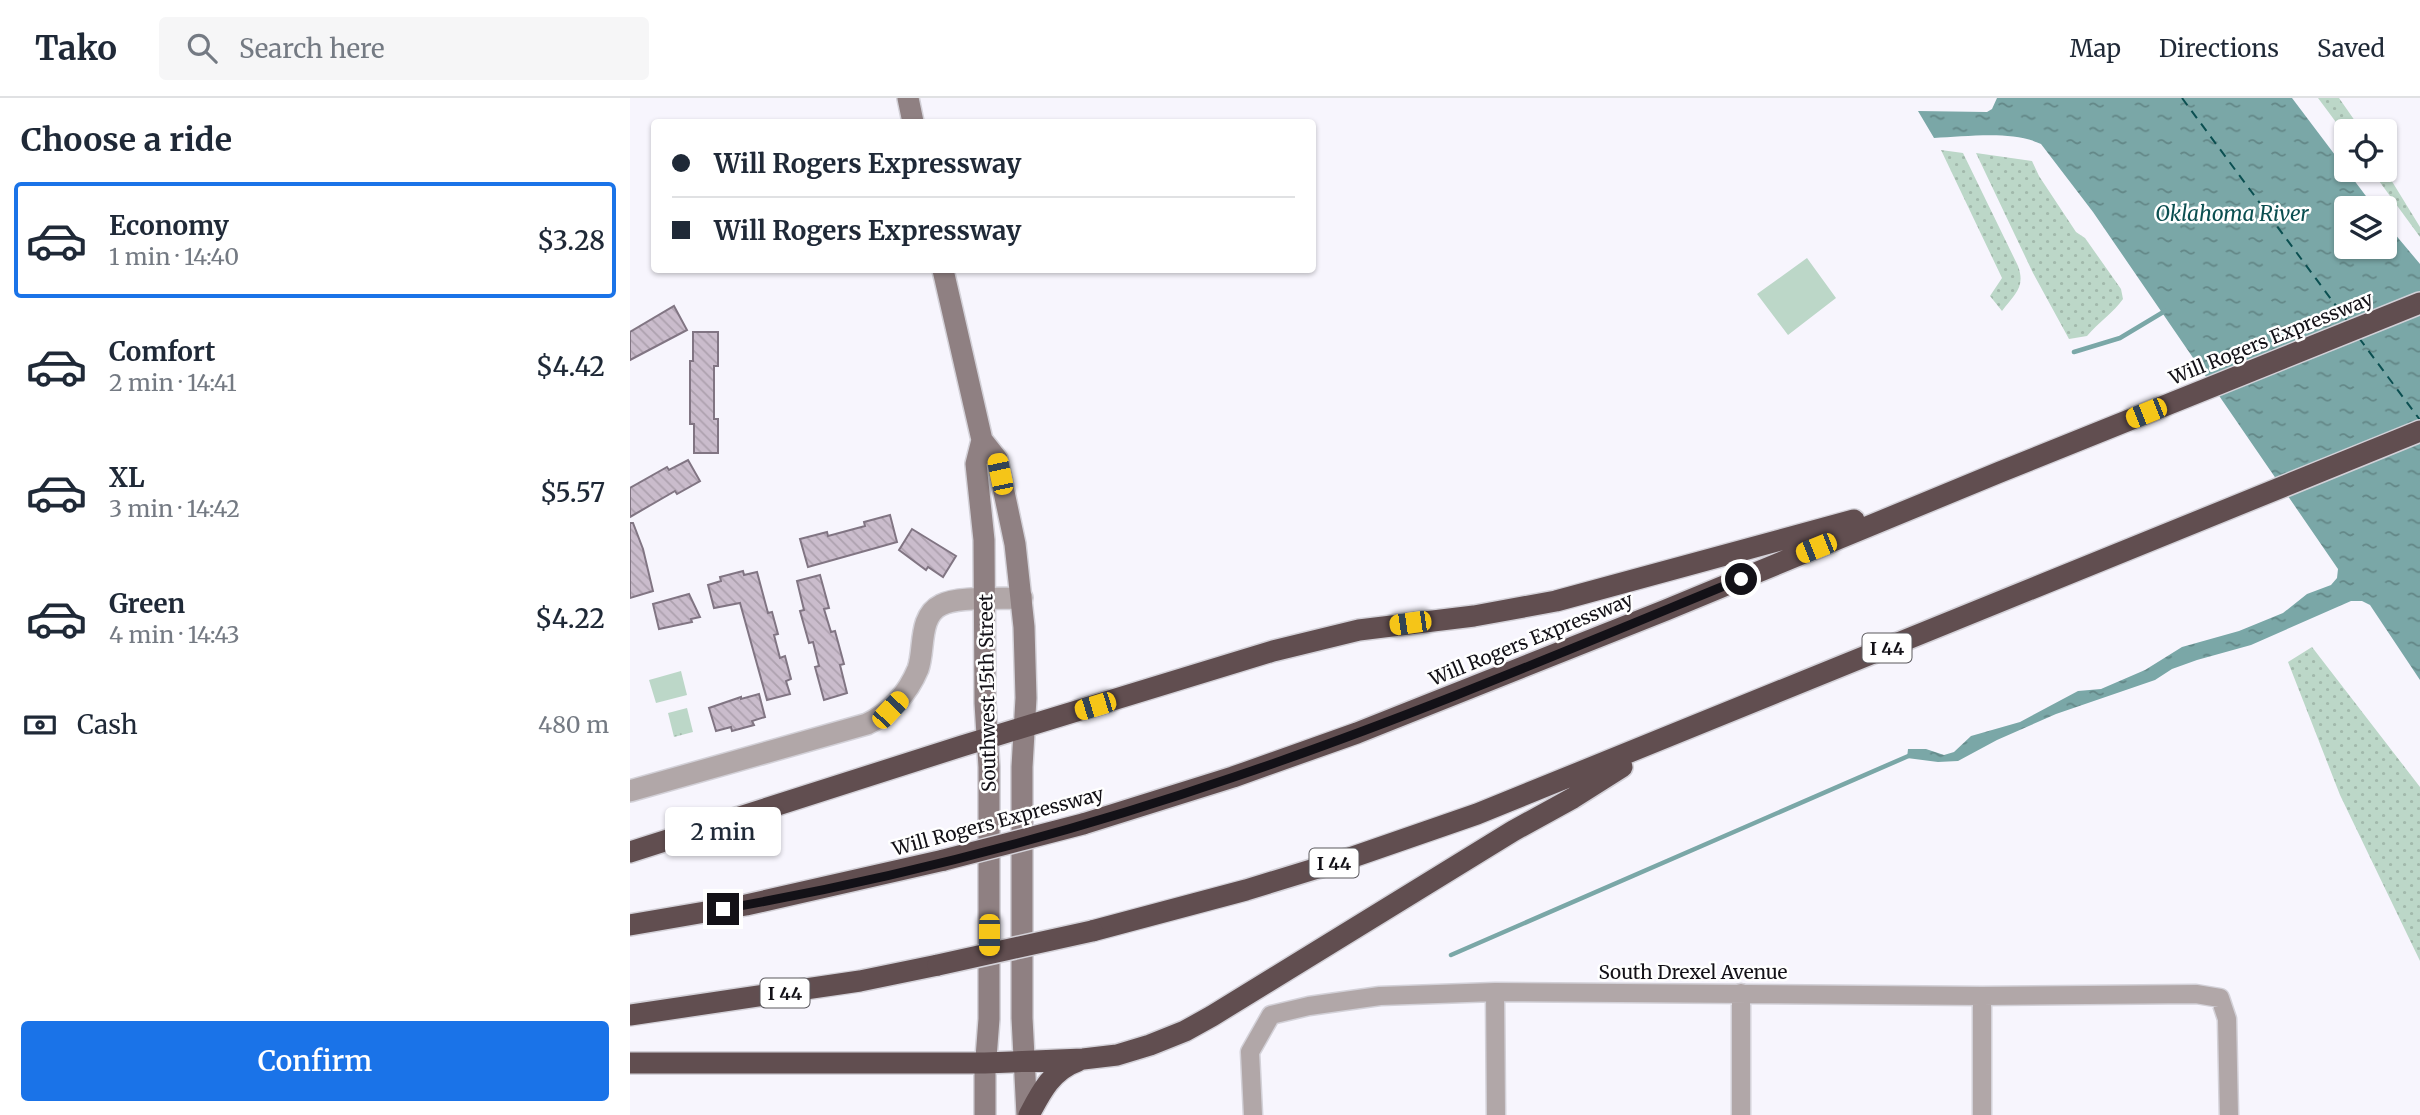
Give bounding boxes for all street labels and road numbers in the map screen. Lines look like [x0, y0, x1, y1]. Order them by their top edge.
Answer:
street label: Will Rogers Expressway [2165, 286, 2376, 390]
street label: Will Rogers Expressway [1425, 587, 1636, 691]
street label: Southwest 15th Street [973, 593, 1001, 792]
road number: I 44 [1862, 634, 1912, 662]
street label: Will Rogers Expressway [889, 781, 1106, 861]
road number: I 44 [1310, 848, 1358, 878]
street label: South Drexel Avenue [1599, 960, 1788, 984]
road number: I 44 [760, 978, 810, 1008]

